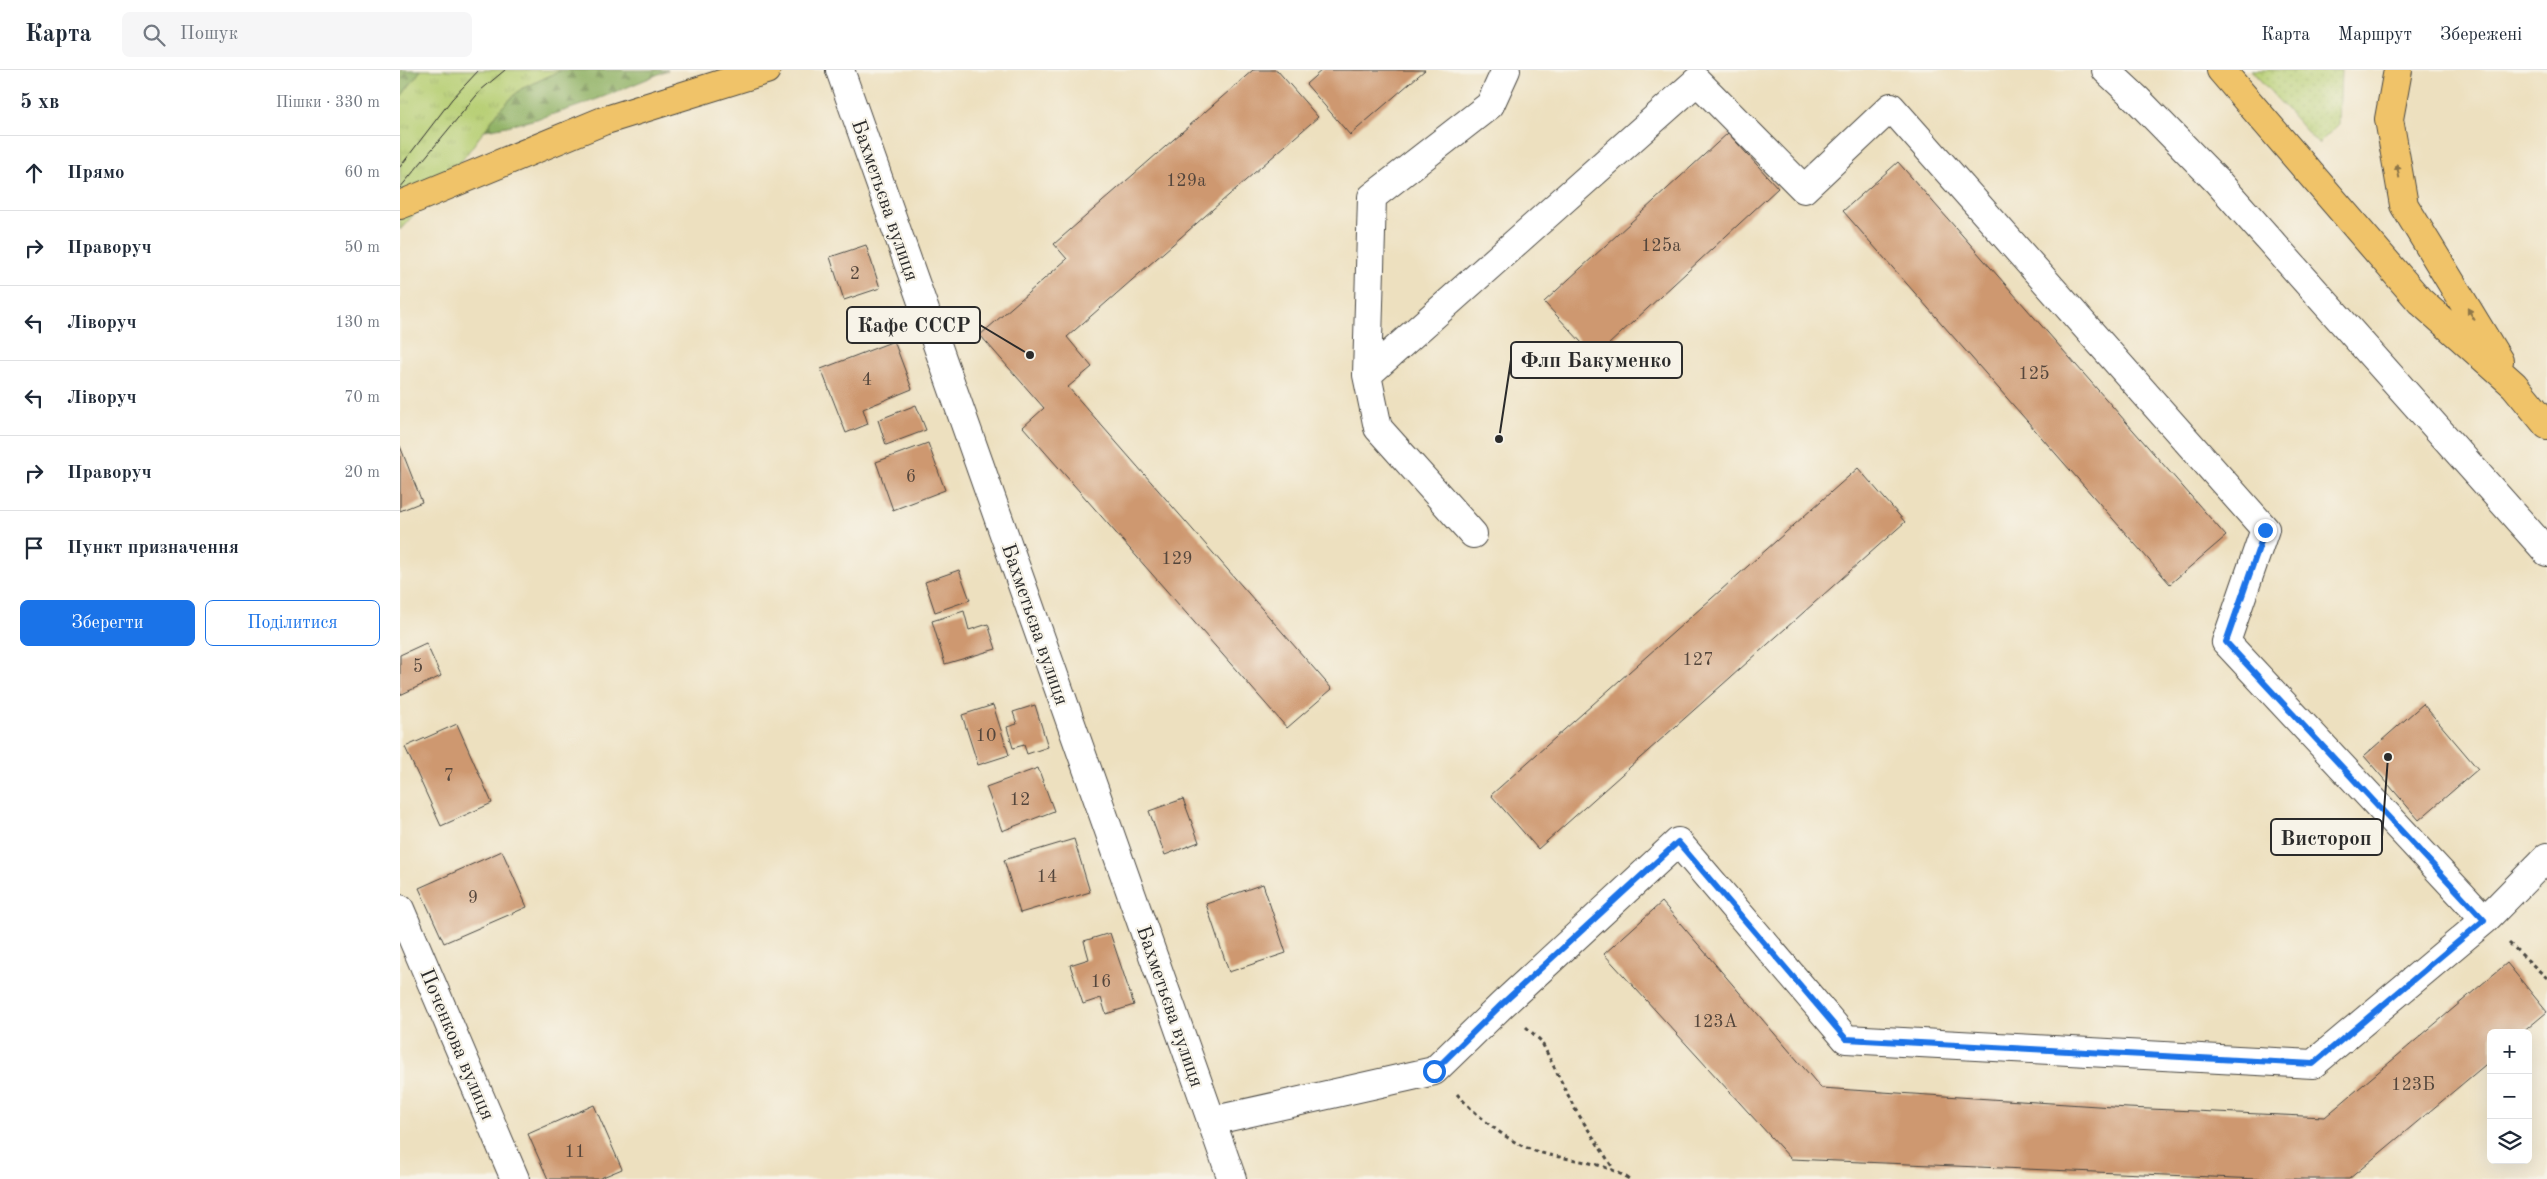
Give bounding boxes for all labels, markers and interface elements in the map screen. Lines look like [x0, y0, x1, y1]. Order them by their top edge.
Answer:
search box [122, 12, 472, 57]
icon: search [140, 21, 168, 49]
text: Карта [25, 23, 92, 47]
text: Пошук [180, 25, 238, 44]
text: Карта [2261, 26, 2310, 44]
text: Маршрут [2338, 26, 2412, 44]
text: Збережені [2440, 26, 2522, 44]
text: 5 хв [20, 92, 59, 113]
text: Пішки · 330 m [276, 95, 380, 111]
street label: Бахметьєва вулиця [847, 117, 921, 284]
icon: ahead [20, 159, 48, 187]
one-way arrow [2393, 162, 2401, 178]
text: Прямо [67, 164, 125, 183]
text: 60 m [344, 165, 380, 181]
house number: 129а [1166, 172, 1206, 190]
icon: right [20, 234, 48, 262]
house number: 125а [1641, 237, 1681, 255]
text: Праворуч [67, 239, 152, 258]
text: 50 m [344, 240, 380, 256]
house number: 2 [850, 265, 860, 283]
callout: Кафе СССР [847, 307, 980, 343]
one-way arrow [2466, 307, 2475, 320]
icon: left [20, 309, 48, 337]
text: Ліворуч [67, 314, 137, 333]
text: 130 m [335, 315, 380, 331]
text: Кафе СССР [857, 316, 971, 337]
callout: Флп Бакуменко [1511, 342, 1682, 378]
text: Флп Бакуменко [1520, 351, 1672, 372]
house number: 125 [2018, 365, 2050, 383]
house number: 4 [862, 371, 872, 389]
icon: left [20, 384, 48, 412]
text: Ліворуч [67, 389, 137, 408]
text: 70 m [344, 390, 380, 406]
icon: right [20, 459, 48, 487]
text: Праворуч [67, 464, 152, 483]
text: 20 m [344, 465, 380, 481]
house number: 6 [906, 468, 916, 486]
route end [2254, 519, 2277, 542]
icon: arrive [20, 534, 48, 562]
text: Пункт призначення [67, 539, 239, 558]
street label: Бахметьєва вулиця [997, 541, 1071, 708]
house number: 129 [1161, 550, 1193, 568]
button: Зберегти [20, 600, 195, 646]
button: Поділитися [205, 600, 380, 646]
house number: 127 [1682, 651, 1714, 669]
house number: 5 [413, 658, 423, 676]
house number: 10 [976, 727, 996, 745]
house number: 7 [444, 767, 454, 785]
house number: 12 [1010, 791, 1030, 809]
callout: Вистороп [2271, 819, 2382, 855]
text: Вистороп [2280, 829, 2372, 850]
house number: 14 [1037, 868, 1057, 886]
house number: 9 [468, 889, 478, 907]
street label: Бахметьєва вулиця [1132, 923, 1206, 1090]
street label: Поченкова вулиця [415, 966, 497, 1123]
house number: 16 [1091, 973, 1111, 991]
house number: 123А [1692, 1013, 1738, 1031]
map controls [2487, 1029, 2532, 1164]
button: + [2487, 1029, 2532, 1074]
route start [1423, 1060, 1446, 1083]
button: − [2487, 1074, 2532, 1119]
house number: 123Б [2391, 1076, 2435, 1094]
button: layers [2487, 1119, 2532, 1164]
house number: 11 [565, 1143, 585, 1161]

